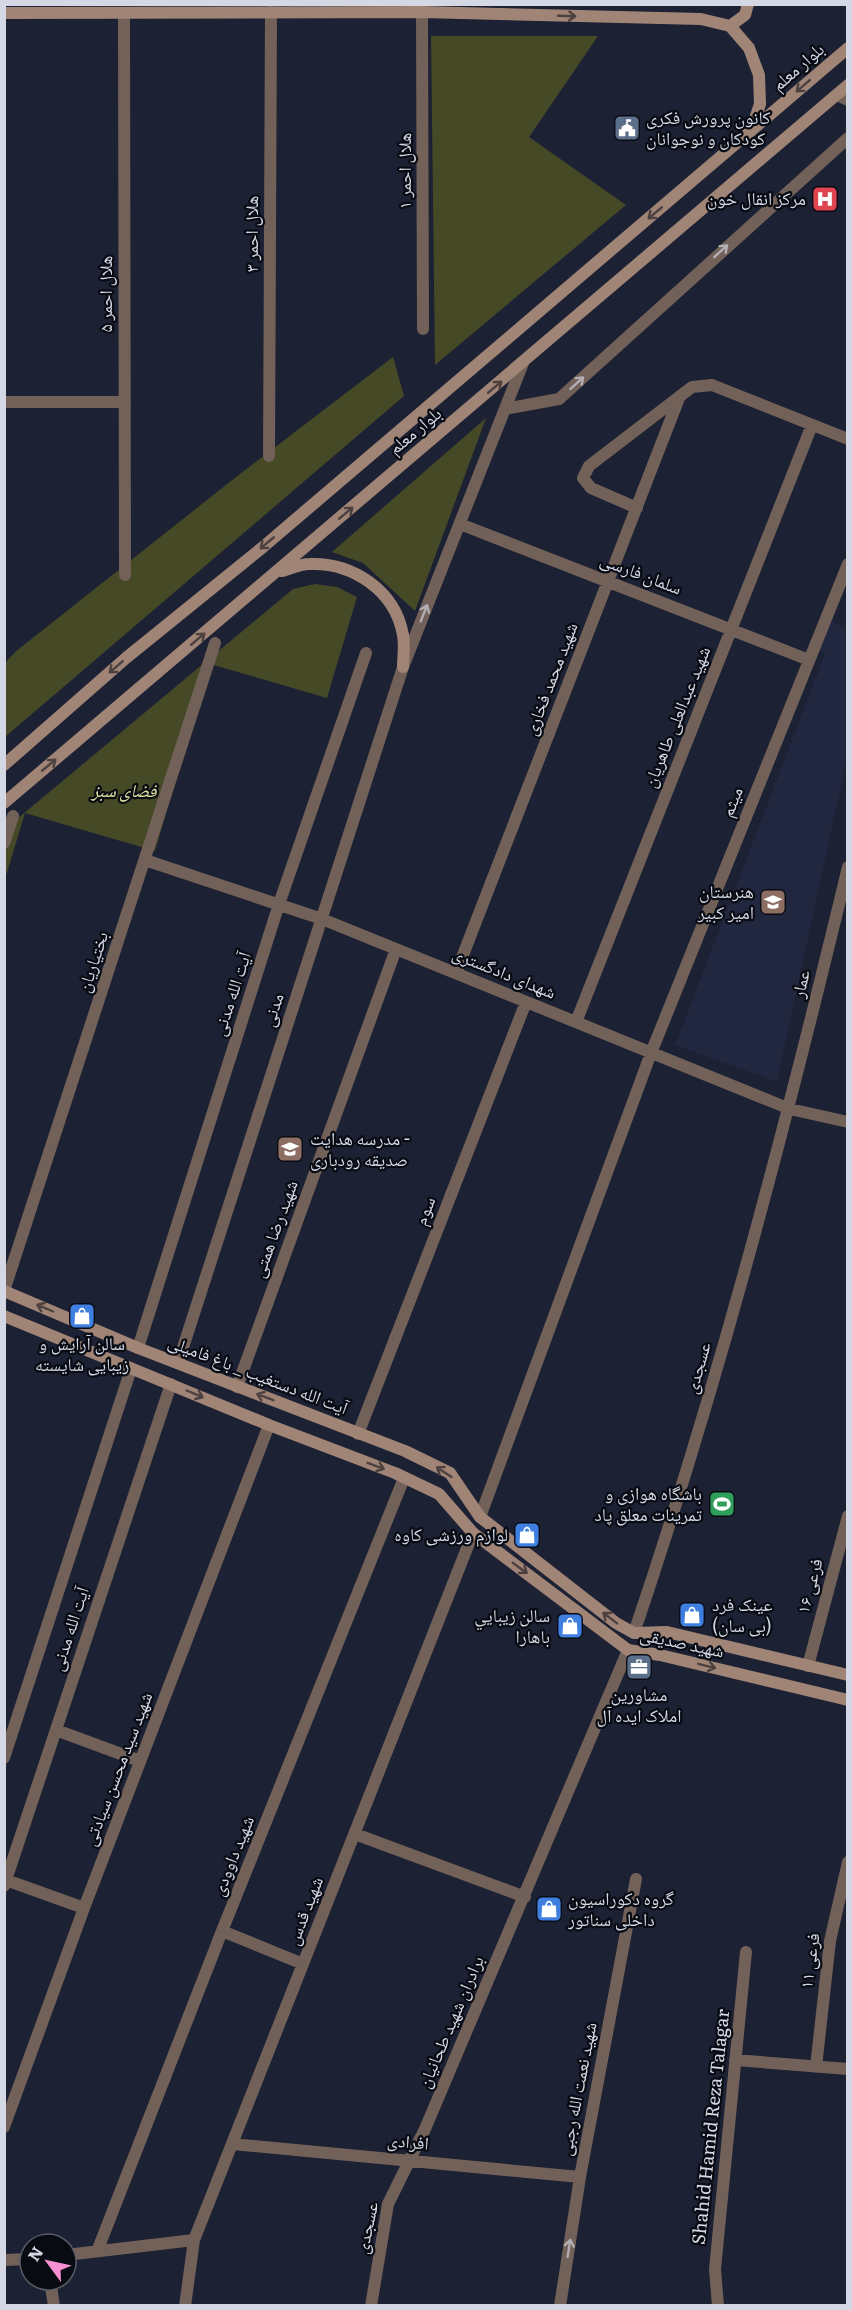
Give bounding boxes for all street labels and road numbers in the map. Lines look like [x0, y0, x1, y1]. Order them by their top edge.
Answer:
street label: بلوار معلم [765, 35, 829, 96]
street label: هلال احمر ۱ [390, 133, 417, 209]
street label: هلال احمر ۳ [237, 196, 264, 272]
street label: هلال احمر ۵ [91, 256, 118, 332]
street label: بلوار معلم [382, 399, 447, 460]
street label: سلمان فارسی [597, 545, 686, 601]
street label: شهید محمد فخاری [516, 618, 584, 739]
street label: شهید عبدالعلی طاهریان [635, 642, 716, 791]
street label: میثم [712, 782, 749, 821]
street label: بختیاریان [69, 928, 114, 996]
street label: شهدای دادگستری [449, 939, 560, 1005]
street label: آیت الله مدنی [204, 948, 257, 1039]
street label: عمار [783, 967, 816, 1001]
street label: مدنی [253, 989, 290, 1030]
street label: شهید رضا همتی [243, 1176, 304, 1281]
street label: سوم [406, 1192, 441, 1229]
street label: آیت الله دستغیب _ باغ فامیلی [165, 1327, 353, 1421]
street label: عسجدی [676, 1339, 717, 1397]
street label: فرعی ۱۶ [788, 1555, 829, 1616]
street label: آیت الله مدنی [42, 1583, 95, 1674]
street label: شهید صدیقی [638, 1619, 727, 1664]
street label: شهید سید محسن سیادتی [75, 1688, 158, 1849]
street label: شهید داوودی [203, 1811, 260, 1900]
street label: شهید قدس [278, 1872, 329, 1949]
street label: فرعی ۱۱ [791, 1931, 826, 1990]
street label: برادران شهید طحانیان [410, 1951, 490, 2092]
street label: Shahid Hamid Reza Talagar [684, 2007, 735, 2246]
street label: شهید نعمت الله رجبی [550, 2020, 603, 2158]
street label: افرادی [386, 2125, 430, 2156]
street label: عسجدی [347, 2199, 384, 2256]

